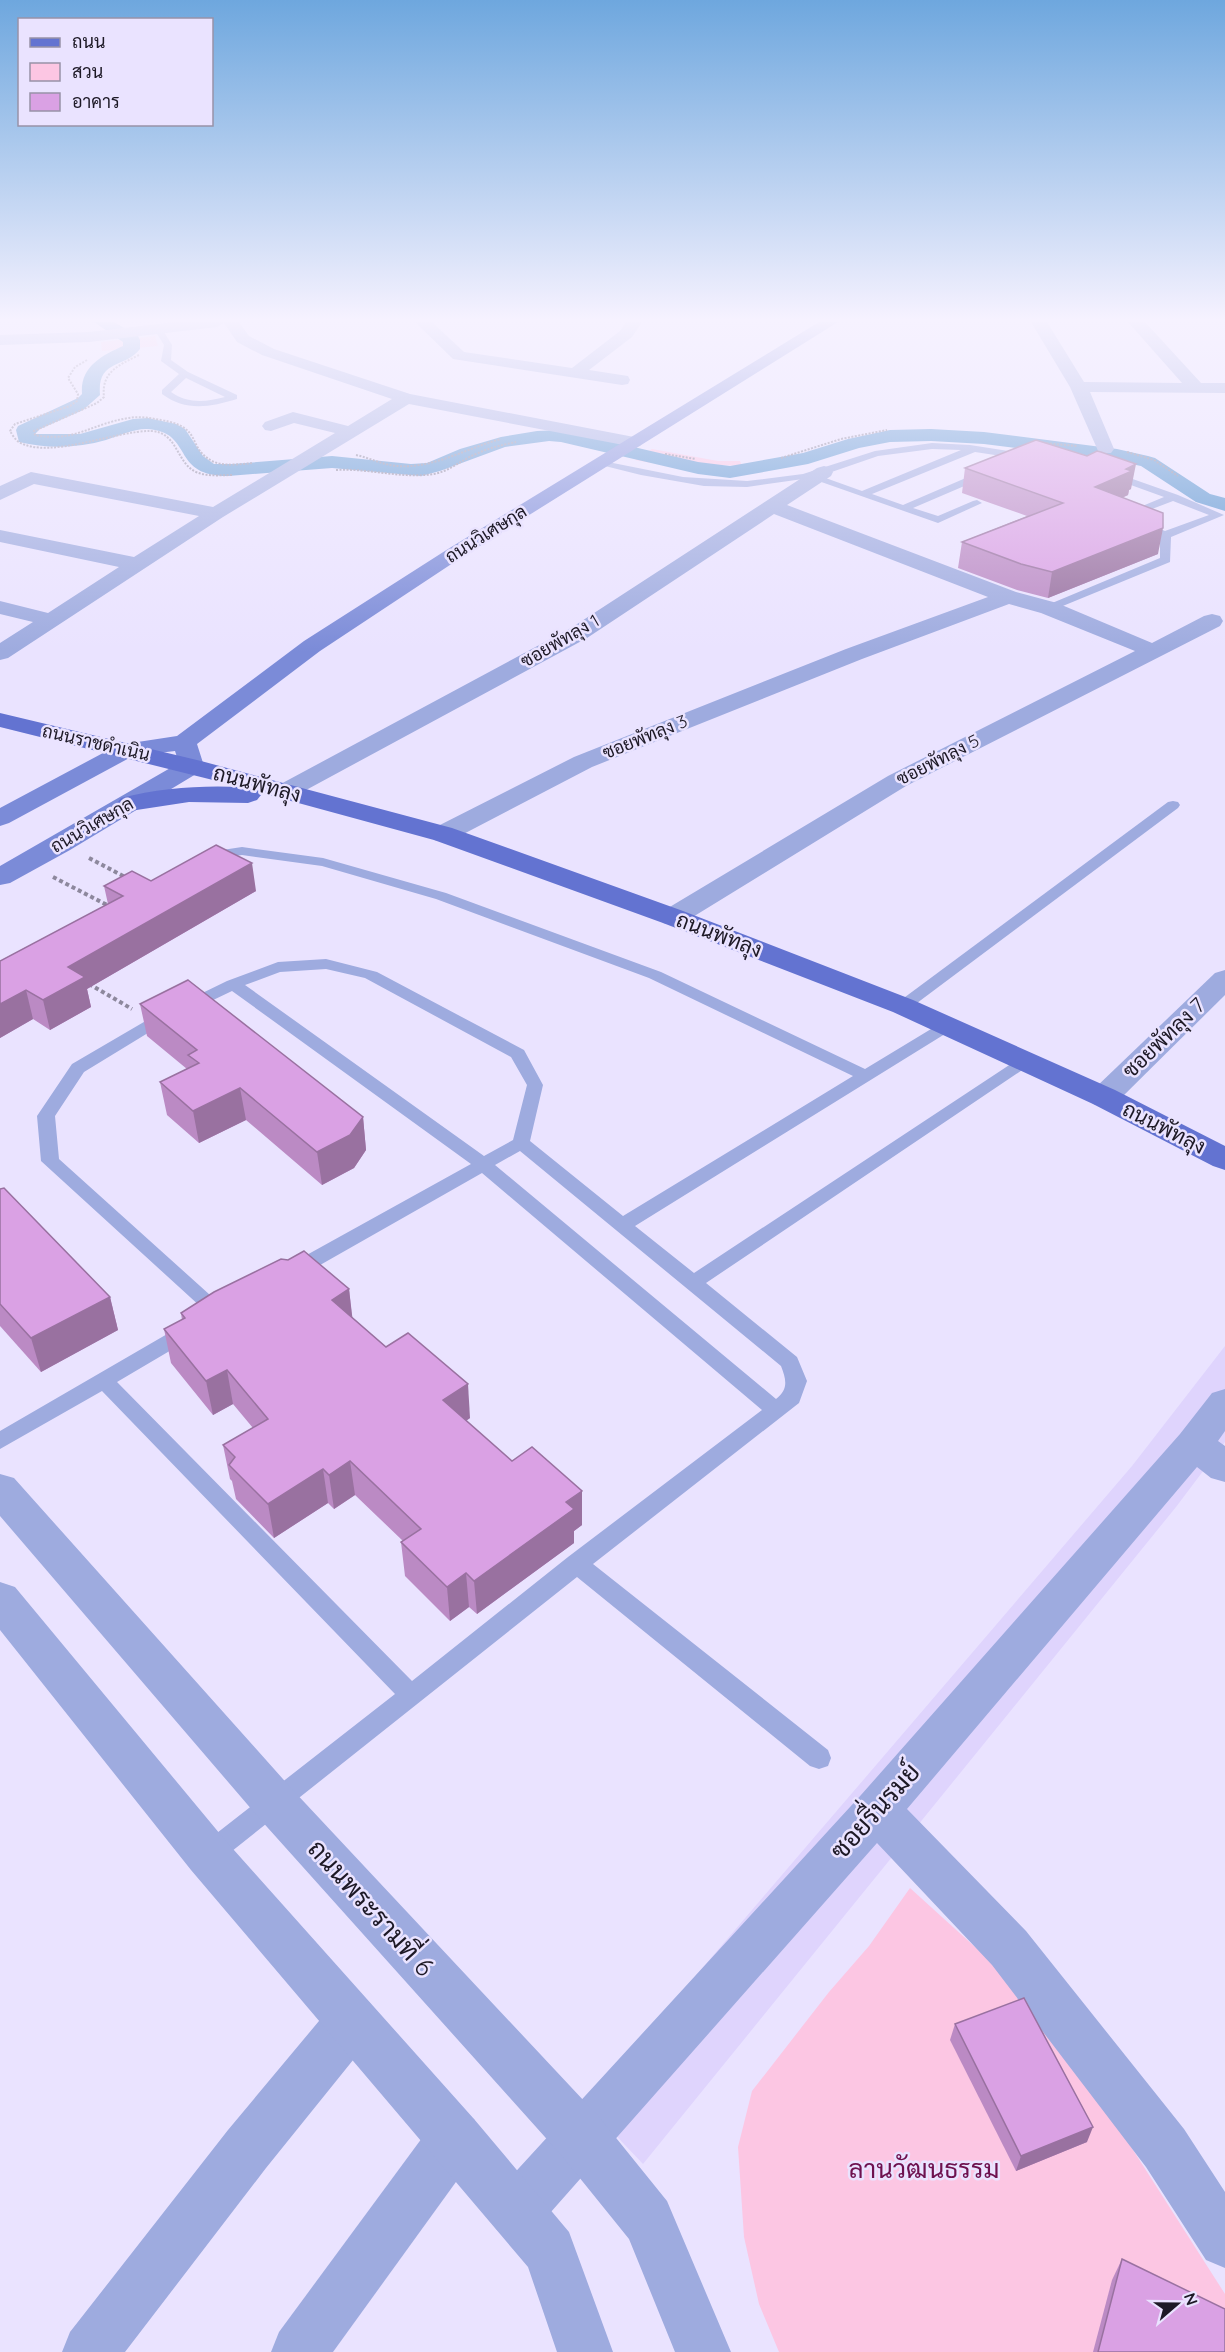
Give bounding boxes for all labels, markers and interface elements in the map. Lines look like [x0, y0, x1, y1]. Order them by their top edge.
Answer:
legend [18, 18, 213, 126]
text: ถนน [72, 30, 105, 53]
text: สวน [72, 60, 103, 83]
text: อาคาร [72, 90, 120, 113]
street label: ถนนวิเศษกุล [441, 499, 531, 569]
street label: ซอยพัทลุง 1 [516, 609, 604, 673]
street label: ซอยพัทลุง 3 [599, 709, 691, 765]
street label: ถนนราชดำเนิน [40, 719, 152, 766]
street label: ซอยพัทลุง 5 [892, 729, 984, 791]
street label: ถนนพัทลุง [210, 759, 304, 809]
street label: ถนนวิเศษกุล [46, 792, 138, 858]
street label: ถนนพัทลุง [672, 906, 766, 964]
street label: ซอยพัทลุง 7 [1117, 992, 1211, 1084]
street label: ถนนพัทลุง [1118, 1095, 1210, 1161]
street label: ซอยรื่นรมย์ [819, 1752, 927, 1866]
street label: ถนนพระรามที่ 6 [301, 1829, 445, 1983]
park label: ลานวัฒนธรรม [849, 2152, 999, 2185]
north arrow [1147, 2274, 1207, 2334]
text: N [1180, 2290, 1203, 2308]

